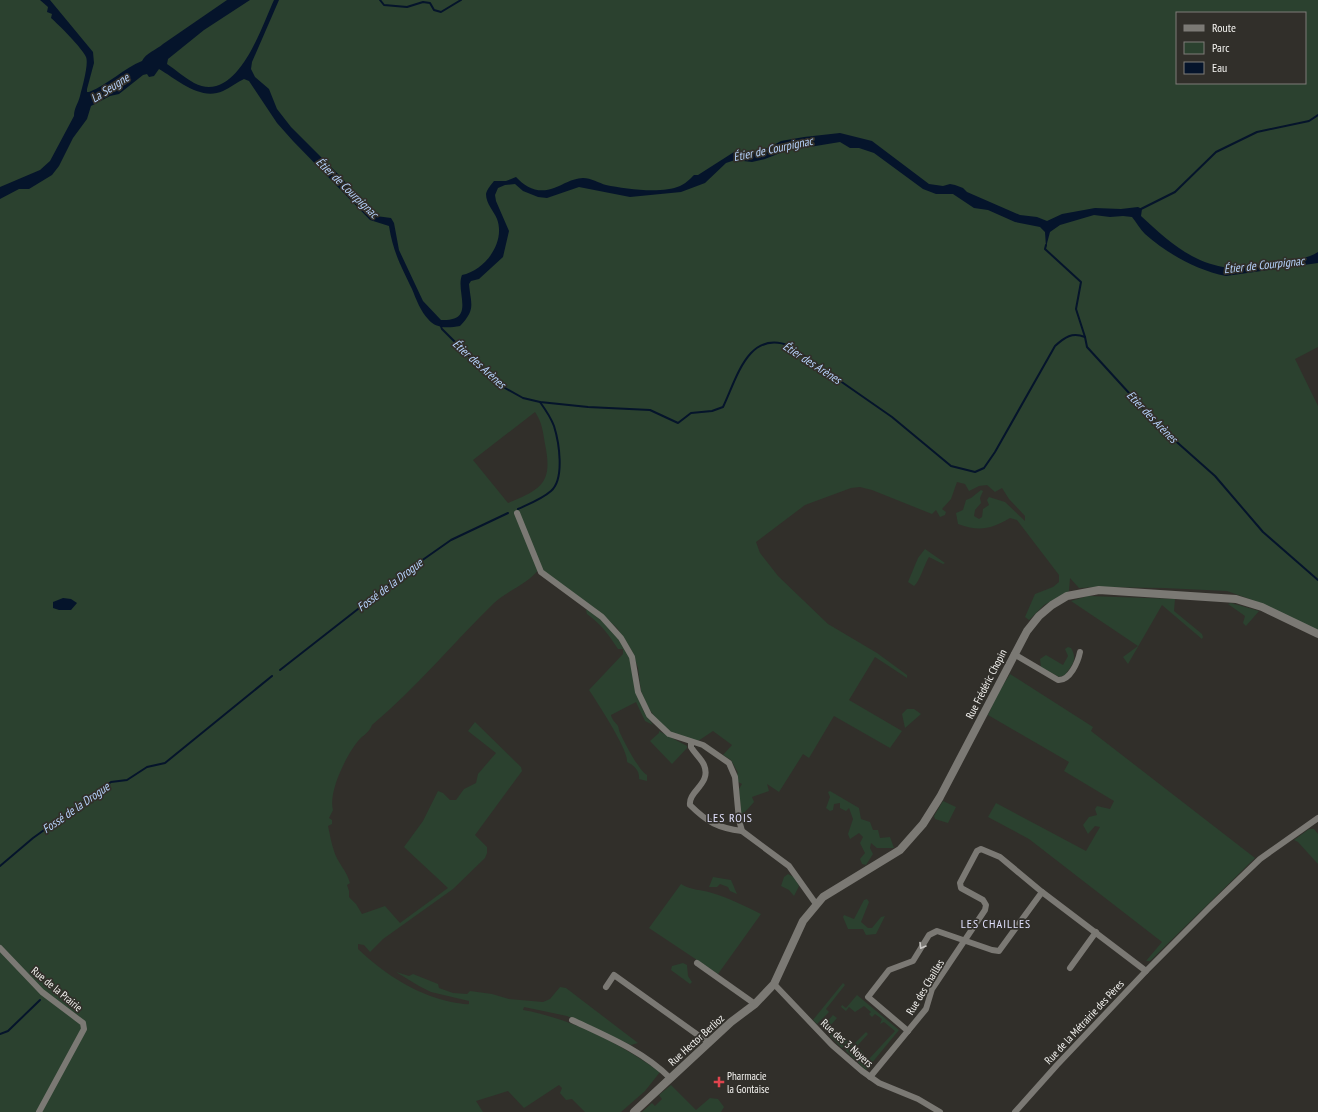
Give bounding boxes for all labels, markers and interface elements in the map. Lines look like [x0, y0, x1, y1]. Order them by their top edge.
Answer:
legend [1176, 12, 1306, 84]
text: Route [1212, 20, 1236, 35]
text: Parc [1212, 40, 1230, 55]
text: Eau [1212, 60, 1227, 75]
water label: La Seugne [88, 69, 133, 106]
water label: Étier de Courpignac [732, 132, 816, 164]
water label: Étier de Courpignac [313, 154, 383, 222]
water label: Étier de Courpignac [1223, 253, 1307, 276]
water label: Étier des Arènes [450, 336, 510, 393]
water label: Étier des Arènes [780, 338, 846, 388]
water label: Etier des Arènes [1124, 388, 1182, 447]
water label: Fossé de la Drogue [354, 554, 426, 614]
street label: Rue Frédéric Chopin [962, 647, 1010, 721]
water label: Fossé de la Drogue [39, 778, 113, 836]
district label: LES ROIS [707, 810, 753, 825]
district label: LES CHAILLES [961, 916, 1031, 931]
one-way arrow [919, 942, 927, 949]
street label: Rue des Chailles [903, 956, 947, 1017]
street label: Rue de la Prairie [29, 964, 86, 1015]
street label: Rue de la Métrairie des Pères [1041, 977, 1127, 1067]
street label: Rue Hector Berlioz [665, 1011, 727, 1069]
street label: Rue des 3 Noyers [818, 1016, 876, 1070]
place label: Pharmacie la Gontaise [727, 1069, 770, 1096]
marker: Pharmacie la Gontaise [714, 1077, 724, 1087]

